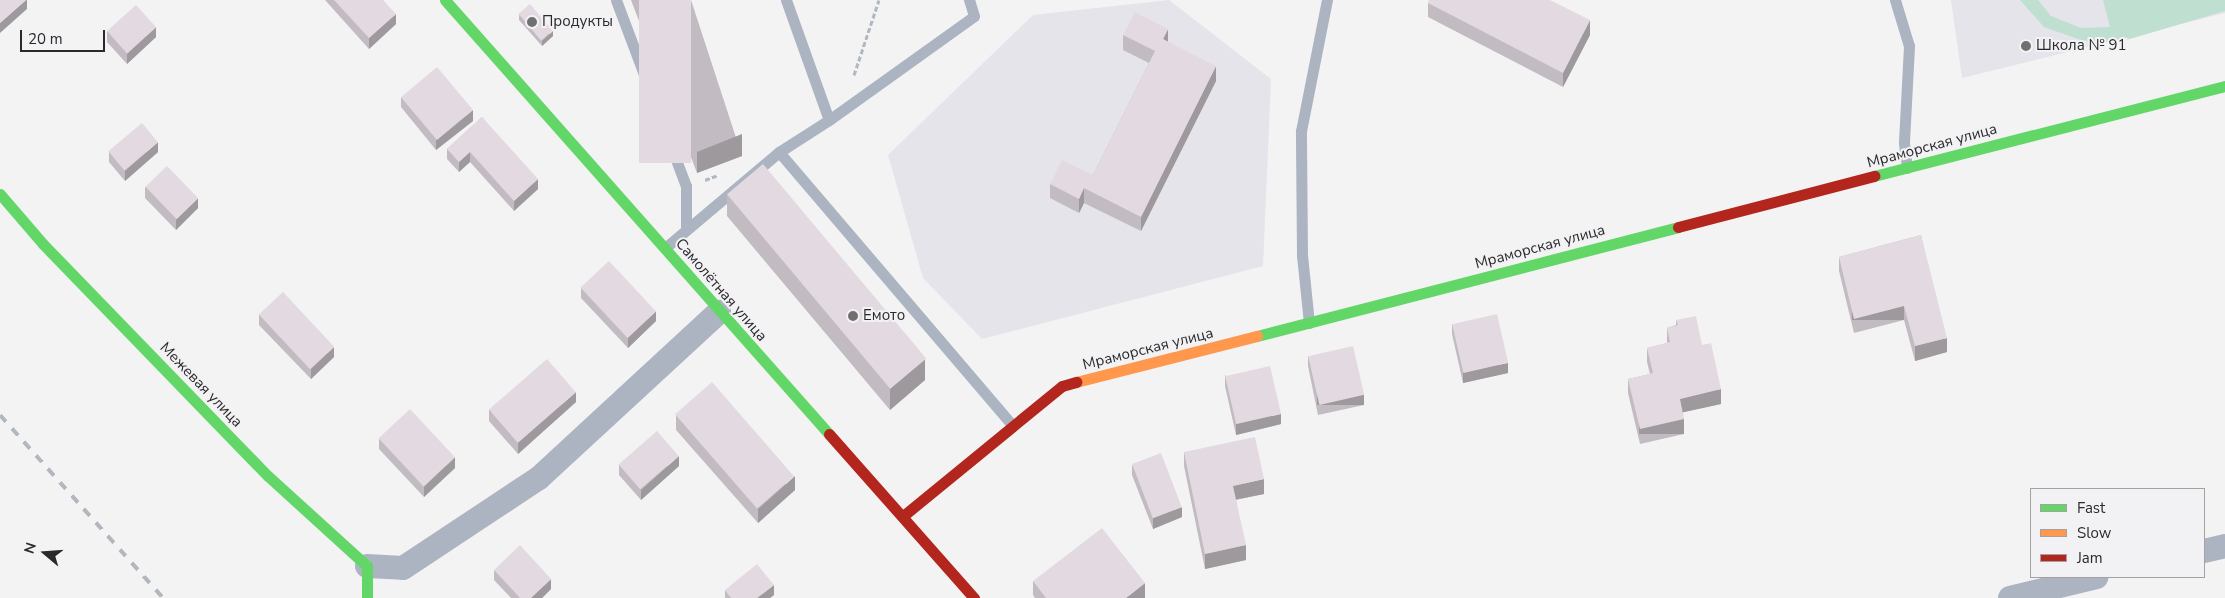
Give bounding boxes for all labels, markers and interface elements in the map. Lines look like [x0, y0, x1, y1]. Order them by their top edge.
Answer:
place label: Продукты [542, 13, 613, 31]
marker: Продукты [526, 16, 538, 28]
scale bar [22, 20, 108, 52]
text: 20 m [28, 29, 63, 49]
place label: Школа № 91 [2036, 37, 2127, 55]
marker: Школа № 91 [2020, 40, 2032, 52]
street label: Мраморская улица [1865, 120, 1999, 172]
street label: Мраморская улица [1473, 221, 1607, 273]
street label: Самолётная улица [671, 235, 771, 345]
place label: Емото [863, 307, 905, 325]
marker: Емото [847, 310, 859, 322]
street label: Мраморская улица [1081, 324, 1215, 374]
street label: Межевая улица [156, 339, 246, 431]
legend [2030, 488, 2205, 578]
text: Fast [2077, 498, 2105, 518]
text: Slow [2077, 523, 2111, 543]
north arrow [20, 528, 70, 578]
text: N [20, 540, 41, 556]
text: Jam [2077, 548, 2103, 568]

